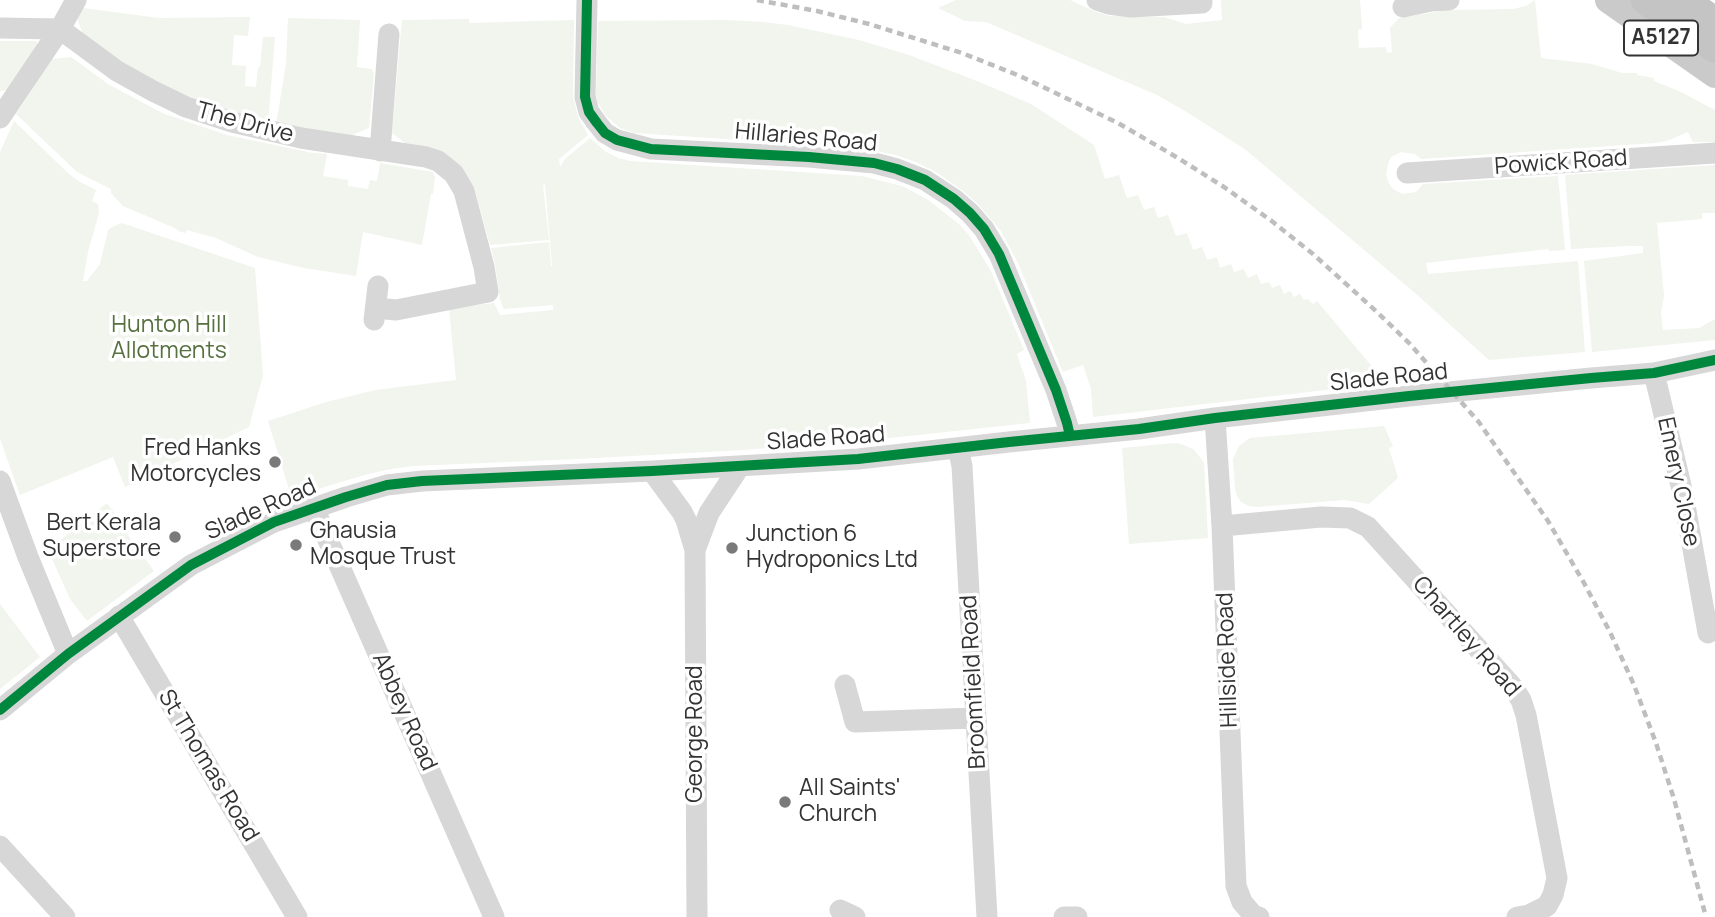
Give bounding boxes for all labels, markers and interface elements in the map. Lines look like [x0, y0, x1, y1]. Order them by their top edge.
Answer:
road number: A5127 [1624, 20, 1698, 56]
street label: The Drive [194, 97, 296, 149]
street label: Hillaries Road [734, 118, 878, 158]
street label: Powick Road [1494, 145, 1628, 181]
park label: Hunton Hill Allotments [111, 312, 227, 366]
street label: Slade Road [1329, 358, 1449, 398]
street label: Emery Close [1651, 415, 1705, 549]
street label: Slade Road [766, 421, 886, 457]
place label: Fred Hanks Motorcycles [130, 435, 261, 489]
marker: Fred Hanks Motorcycles [267, 454, 283, 470]
street label: Slade Road [201, 473, 321, 547]
place label: Bert Kerala Superstore [42, 510, 161, 564]
place label: Ghausia Mosque Trust [310, 518, 456, 572]
place label: Junction 6 Hydroponics Ltd [746, 521, 918, 575]
marker: Bert Kerala Superstore [167, 529, 183, 545]
marker: Ghausia Mosque Trust [288, 537, 304, 553]
marker: Junction 6 Hydroponics Ltd [724, 540, 740, 556]
street label: Chartley Road [1406, 571, 1526, 703]
street label: Hillside Road [1212, 592, 1244, 728]
street label: Broomfield Road [956, 594, 992, 770]
street label: Abbey Road [366, 649, 442, 775]
street label: George Road [682, 665, 710, 803]
street label: St Thomas Road [152, 685, 264, 847]
place label: All Saints' Church [799, 775, 901, 829]
marker: All Saints' Church [777, 794, 793, 810]

